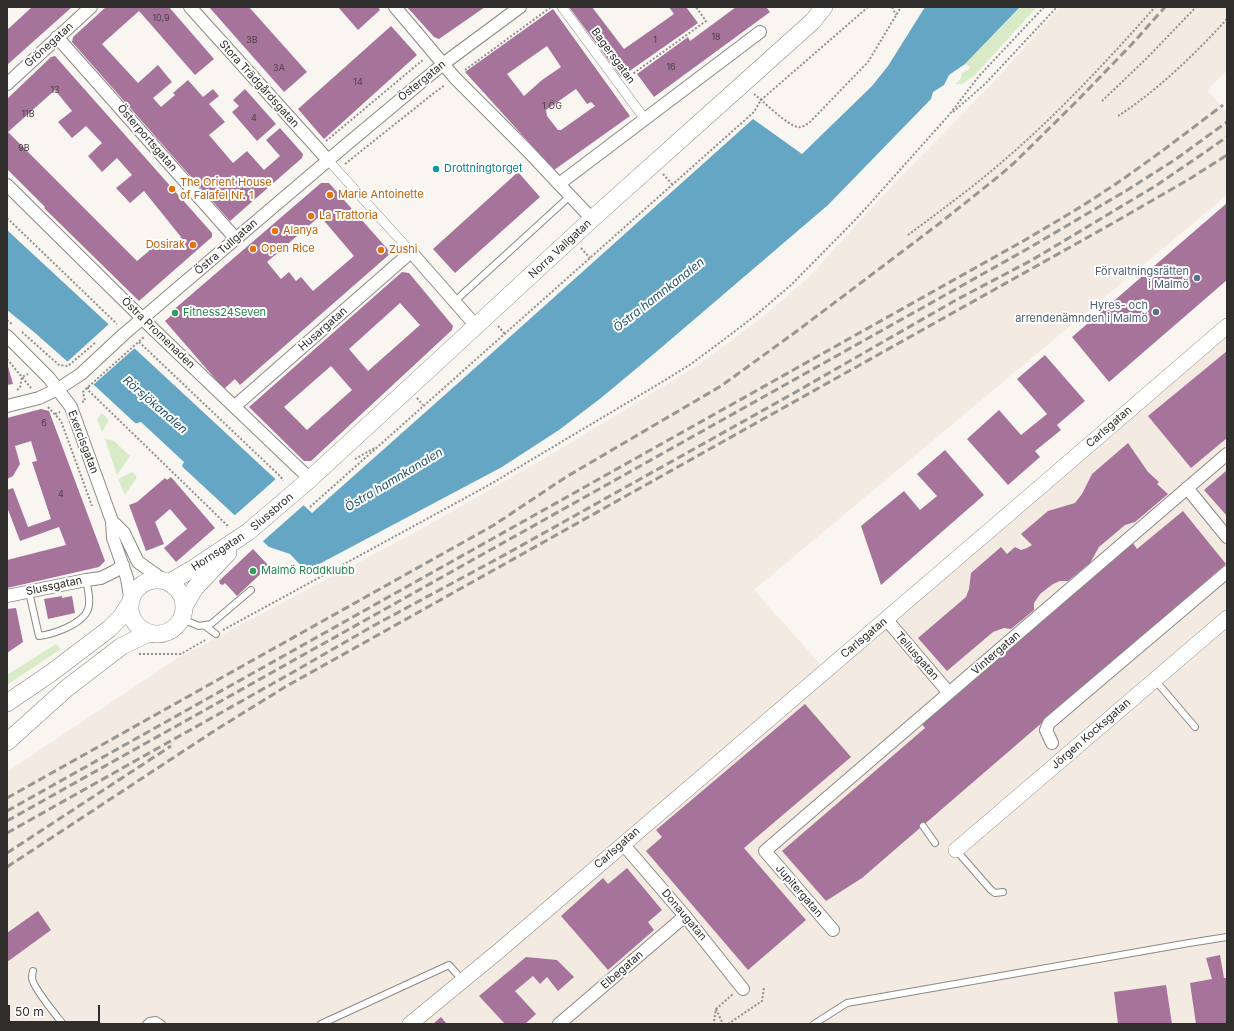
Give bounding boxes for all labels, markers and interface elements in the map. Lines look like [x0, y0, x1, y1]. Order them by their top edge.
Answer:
house number: 10,9 [152, 13, 170, 23]
street label: Grönegatan [22, 20, 76, 70]
street label: Bagersgatan [588, 26, 638, 86]
house number: 18 [711, 32, 721, 42]
house number: 3B [246, 35, 258, 45]
house number: 1 [653, 35, 657, 45]
street label: Stora Trädgårdsgatan [216, 38, 302, 130]
street label: Östergatan [396, 58, 448, 104]
house number: 16 [666, 62, 676, 72]
house number: 3A [273, 63, 285, 73]
house number: 14 [353, 77, 363, 87]
house number: 13 [50, 85, 60, 95]
house number: 1 ÖG [542, 101, 562, 111]
street label: Österportsgatan [114, 102, 180, 174]
house number: 11B [21, 109, 35, 119]
house number: 4 [251, 113, 257, 123]
house number: 9B [18, 143, 30, 153]
place label: Drottningtorget [444, 162, 523, 176]
marker: Drottningtorget [431, 164, 441, 174]
place label: The Orient House of Falafel Nr. 1 [180, 176, 272, 202]
marker: The Orient House of Falafel Nr. 1 [167, 184, 177, 194]
place label: Marie Antoinette [338, 188, 424, 202]
marker: Marie Antoinette [325, 190, 335, 200]
place label: La Trattoria [319, 209, 378, 223]
marker: La Trattoria [306, 211, 316, 221]
street label: Östra Tullgatan [192, 216, 260, 278]
street label: Norra Vallgatan [526, 217, 594, 281]
place label: Alanya [283, 224, 318, 238]
marker: Alanya [270, 226, 280, 236]
place label: Dosirak [146, 238, 185, 252]
marker: Dosirak [188, 240, 198, 250]
place label: Open Rice [261, 242, 315, 256]
place label: Zushi [389, 243, 417, 257]
marker: Open Rice [248, 244, 258, 254]
marker: Zushi [376, 245, 386, 255]
water label: Östra hamnkanalen [611, 255, 707, 335]
place label: Förvaltningsrätten i Malmö [1095, 265, 1189, 291]
marker: Förvaltningsrätten i Malmö [1192, 273, 1202, 283]
street label: Östra Promenaden [118, 294, 198, 372]
place label: Hyres- och arrendenämnden i Malmö [1015, 299, 1148, 325]
street label: Husargatan [296, 304, 350, 354]
place label: Fitness24Seven [183, 306, 266, 320]
marker: Hyres- och arrendenämnden i Malmö [1151, 307, 1161, 317]
marker: Fitness24Seven [170, 308, 180, 318]
water label: Rörsjökanalen [120, 373, 190, 437]
street label: Carlsgatan [1083, 404, 1135, 450]
street label: Exercisgatan [65, 408, 101, 476]
house number: 6 [41, 418, 47, 428]
water label: Östra hamnkanalen [342, 445, 446, 515]
house number: 4 [58, 489, 64, 499]
street label: Slussbron [248, 490, 296, 534]
street label: Hornsgatan [189, 530, 247, 574]
place label: Malmö Roddklubb [261, 564, 355, 578]
marker: Malmö Roddklubb [248, 566, 258, 576]
street label: Slussgatan [25, 574, 83, 598]
street label: Carlsgatan [838, 615, 890, 661]
street label: Vintergatan [969, 628, 1023, 678]
street label: Tellusgatan [892, 629, 942, 683]
street label: Jörgen Kocksgatan [1049, 696, 1133, 772]
street label: Carlsgatan [591, 825, 643, 871]
street label: Jupitergatan [773, 862, 825, 920]
street label: Donaugatan [659, 887, 709, 943]
street label: Elbegatan [598, 948, 646, 992]
scale bar [10, 997, 102, 1023]
text: 50 m [15, 1004, 44, 1019]

